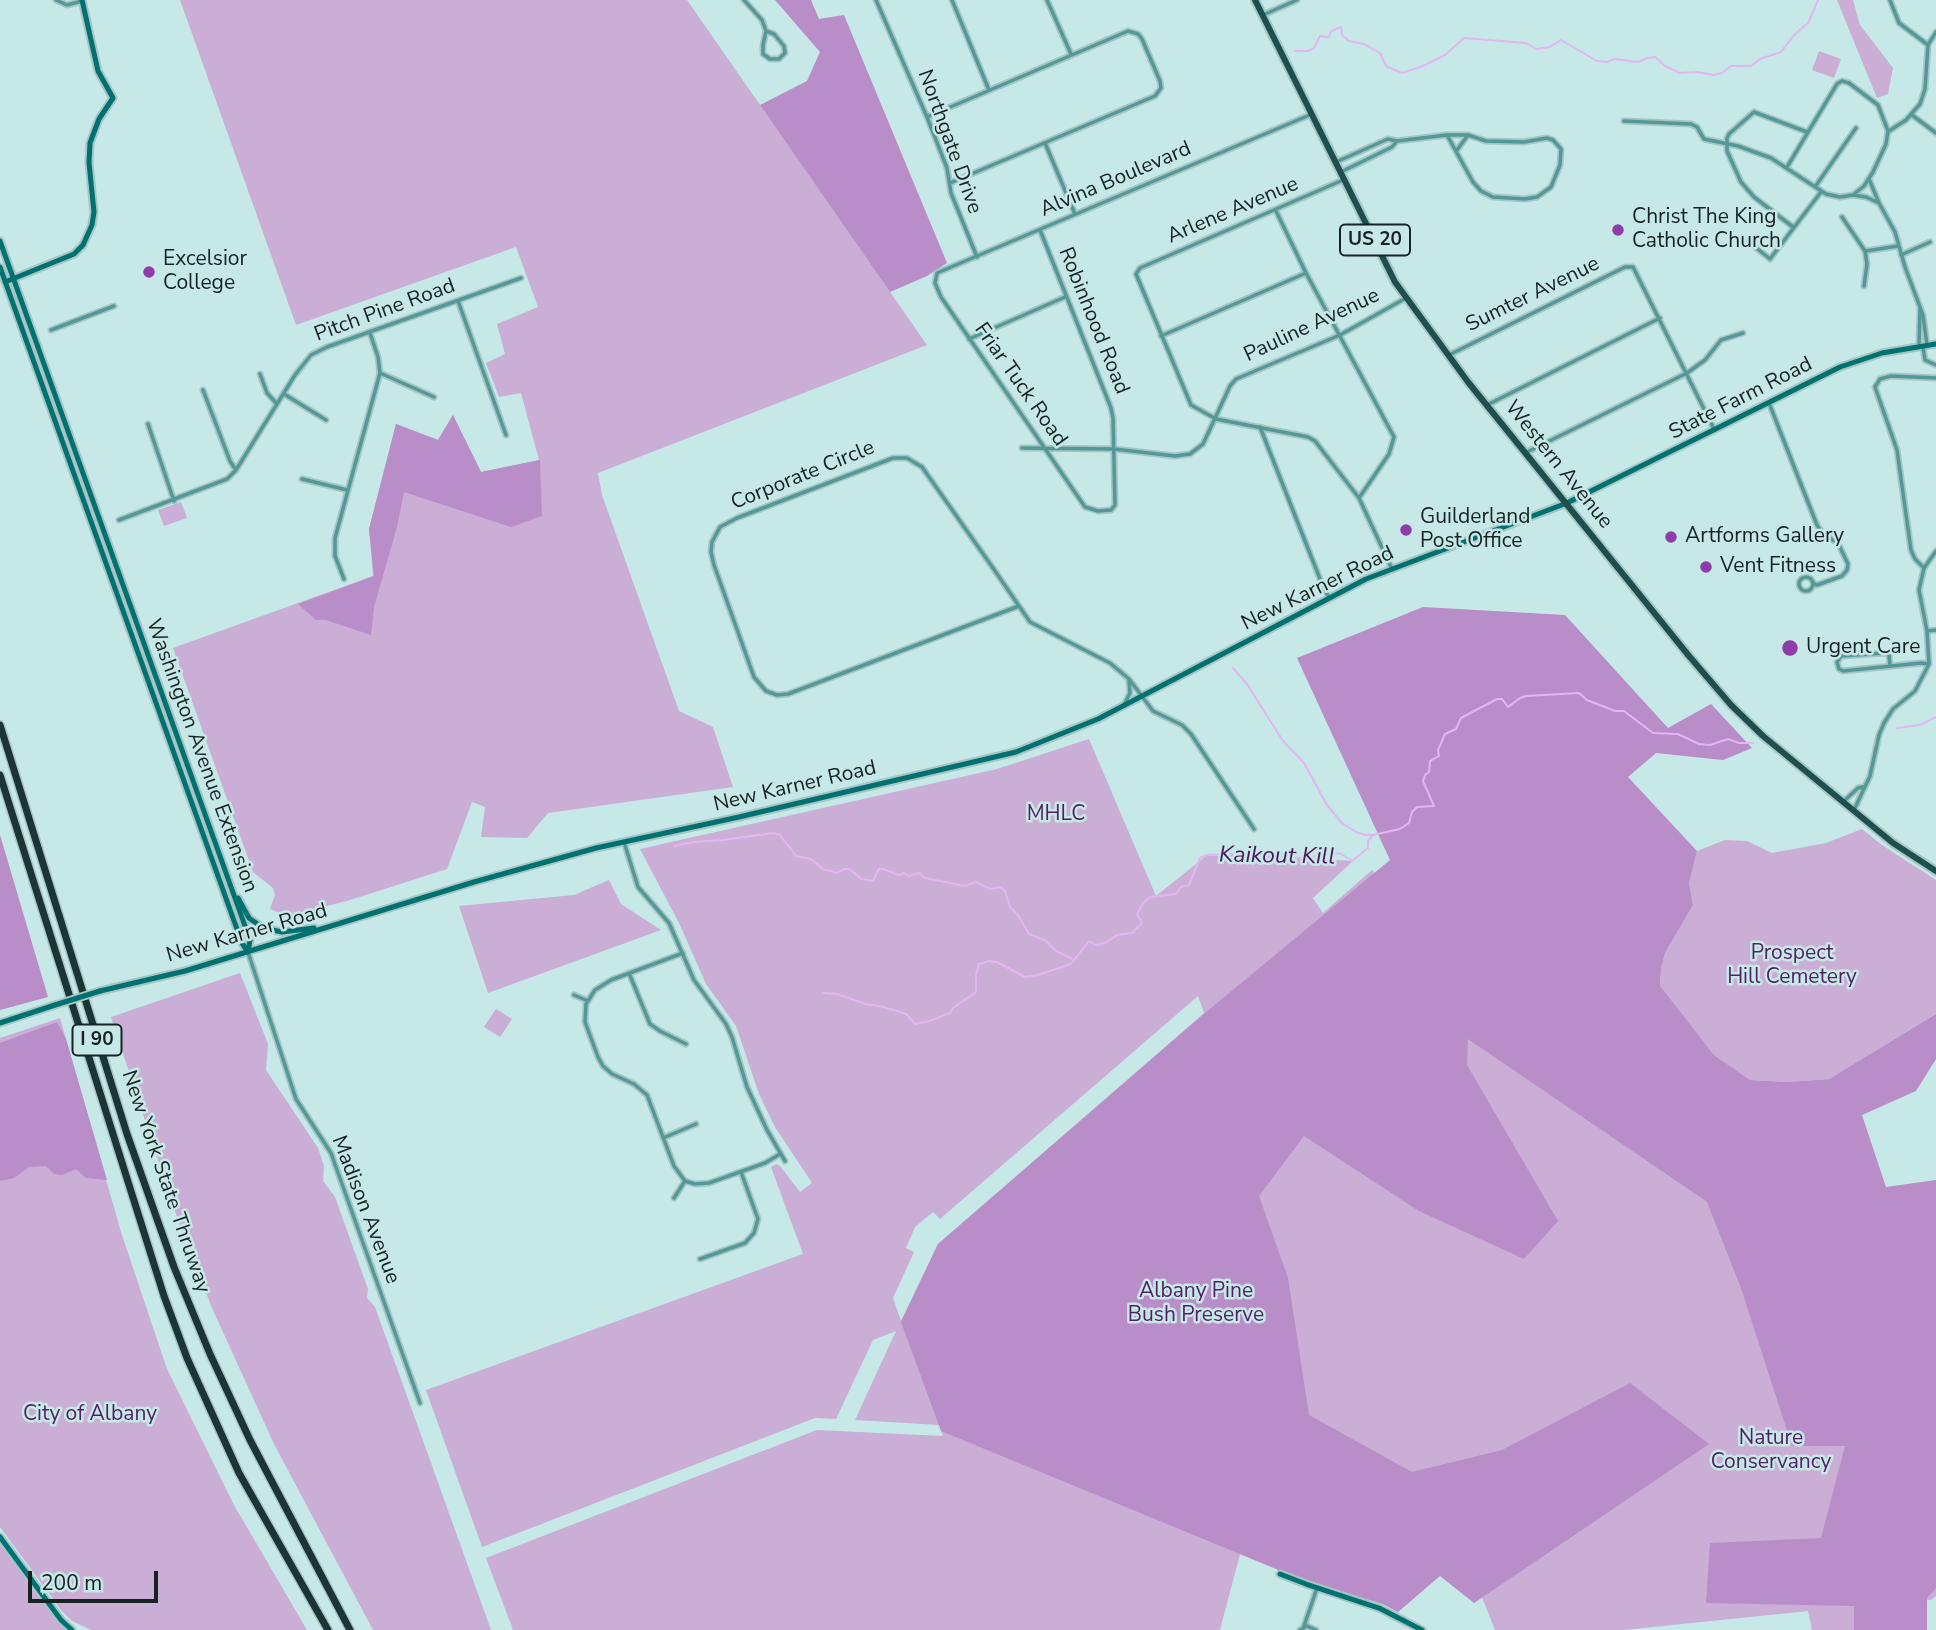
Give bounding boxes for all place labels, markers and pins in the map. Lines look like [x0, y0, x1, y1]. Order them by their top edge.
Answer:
place label: Christ The King Catholic Church [1632, 205, 1781, 255]
marker: Christ The King Catholic Church [1610, 222, 1626, 238]
place label: Excelsior College [163, 247, 247, 297]
marker: Excelsior College [141, 264, 157, 280]
place label: Guilderland Post Office [1420, 505, 1530, 555]
marker: Guilderland Post Office [1398, 522, 1414, 538]
place label: Artforms Gallery [1685, 524, 1844, 550]
marker: Artforms Gallery [1663, 529, 1679, 545]
place label: Vent Fitness [1720, 554, 1836, 580]
marker: Vent Fitness [1698, 559, 1714, 575]
place label: Urgent Care [1806, 635, 1920, 661]
marker: Urgent Care [1780, 638, 1800, 658]

